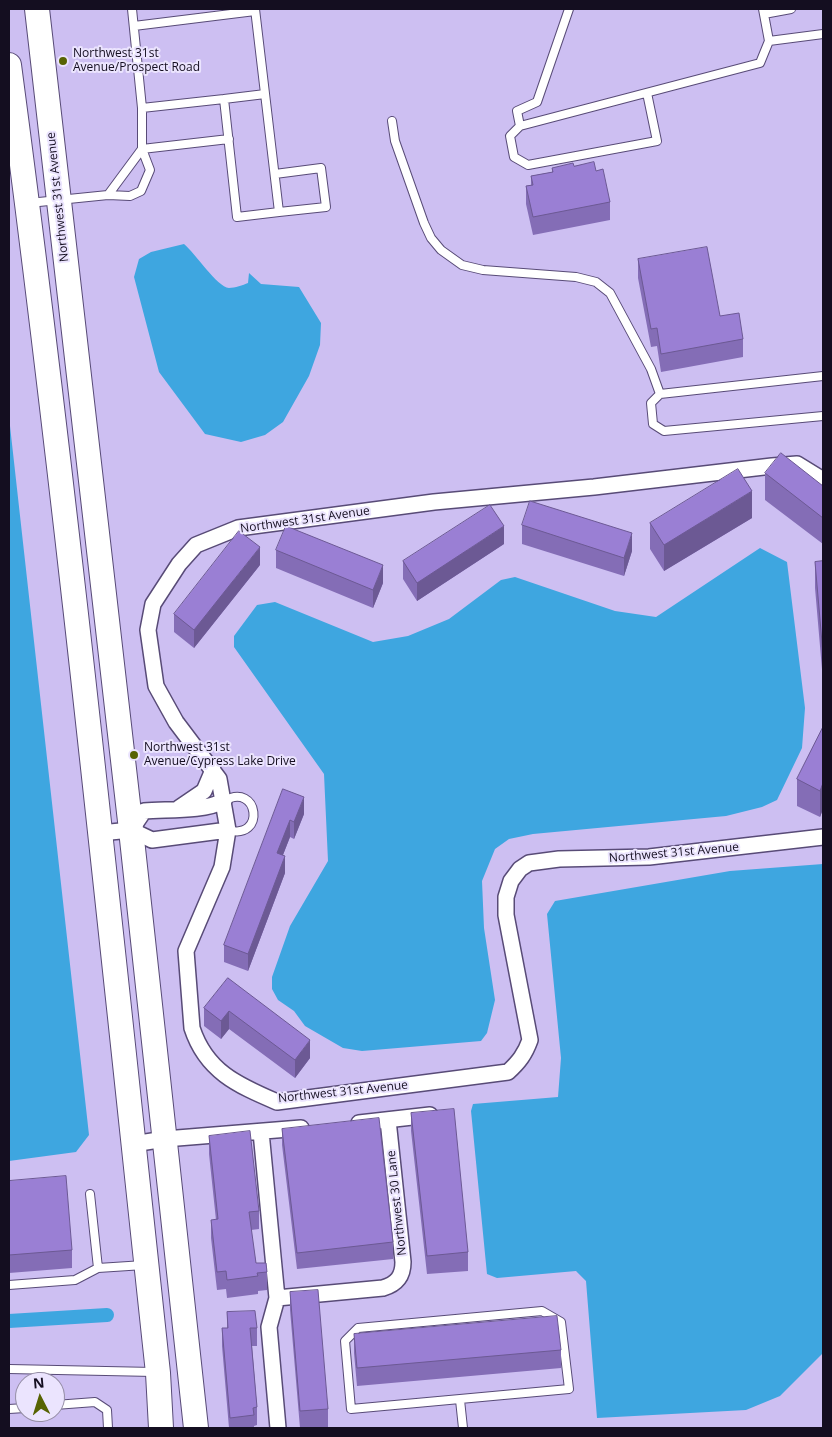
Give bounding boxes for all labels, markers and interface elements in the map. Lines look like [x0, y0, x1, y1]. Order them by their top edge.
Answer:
place label: Northwest 31st Avenue/Prospect Road [73, 47, 200, 75]
marker: Northwest 31st Avenue/Prospect Road [57, 55, 69, 67]
street label: Northwest 31st Avenue [44, 131, 72, 263]
street label: Northwest 31st Avenue [239, 504, 371, 536]
place label: Northwest 31st Avenue/Cypress Lake Drive [144, 741, 296, 769]
marker: Northwest 31st Avenue/Cypress Lake Drive [128, 749, 140, 761]
street label: Northwest 31st Avenue [608, 840, 740, 866]
street label: Northwest 31st Avenue [277, 1078, 409, 1106]
street label: Northwest 30 Lane [384, 1150, 410, 1256]
north arrow [15, 1372, 65, 1422]
text: N [32, 1373, 45, 1393]

